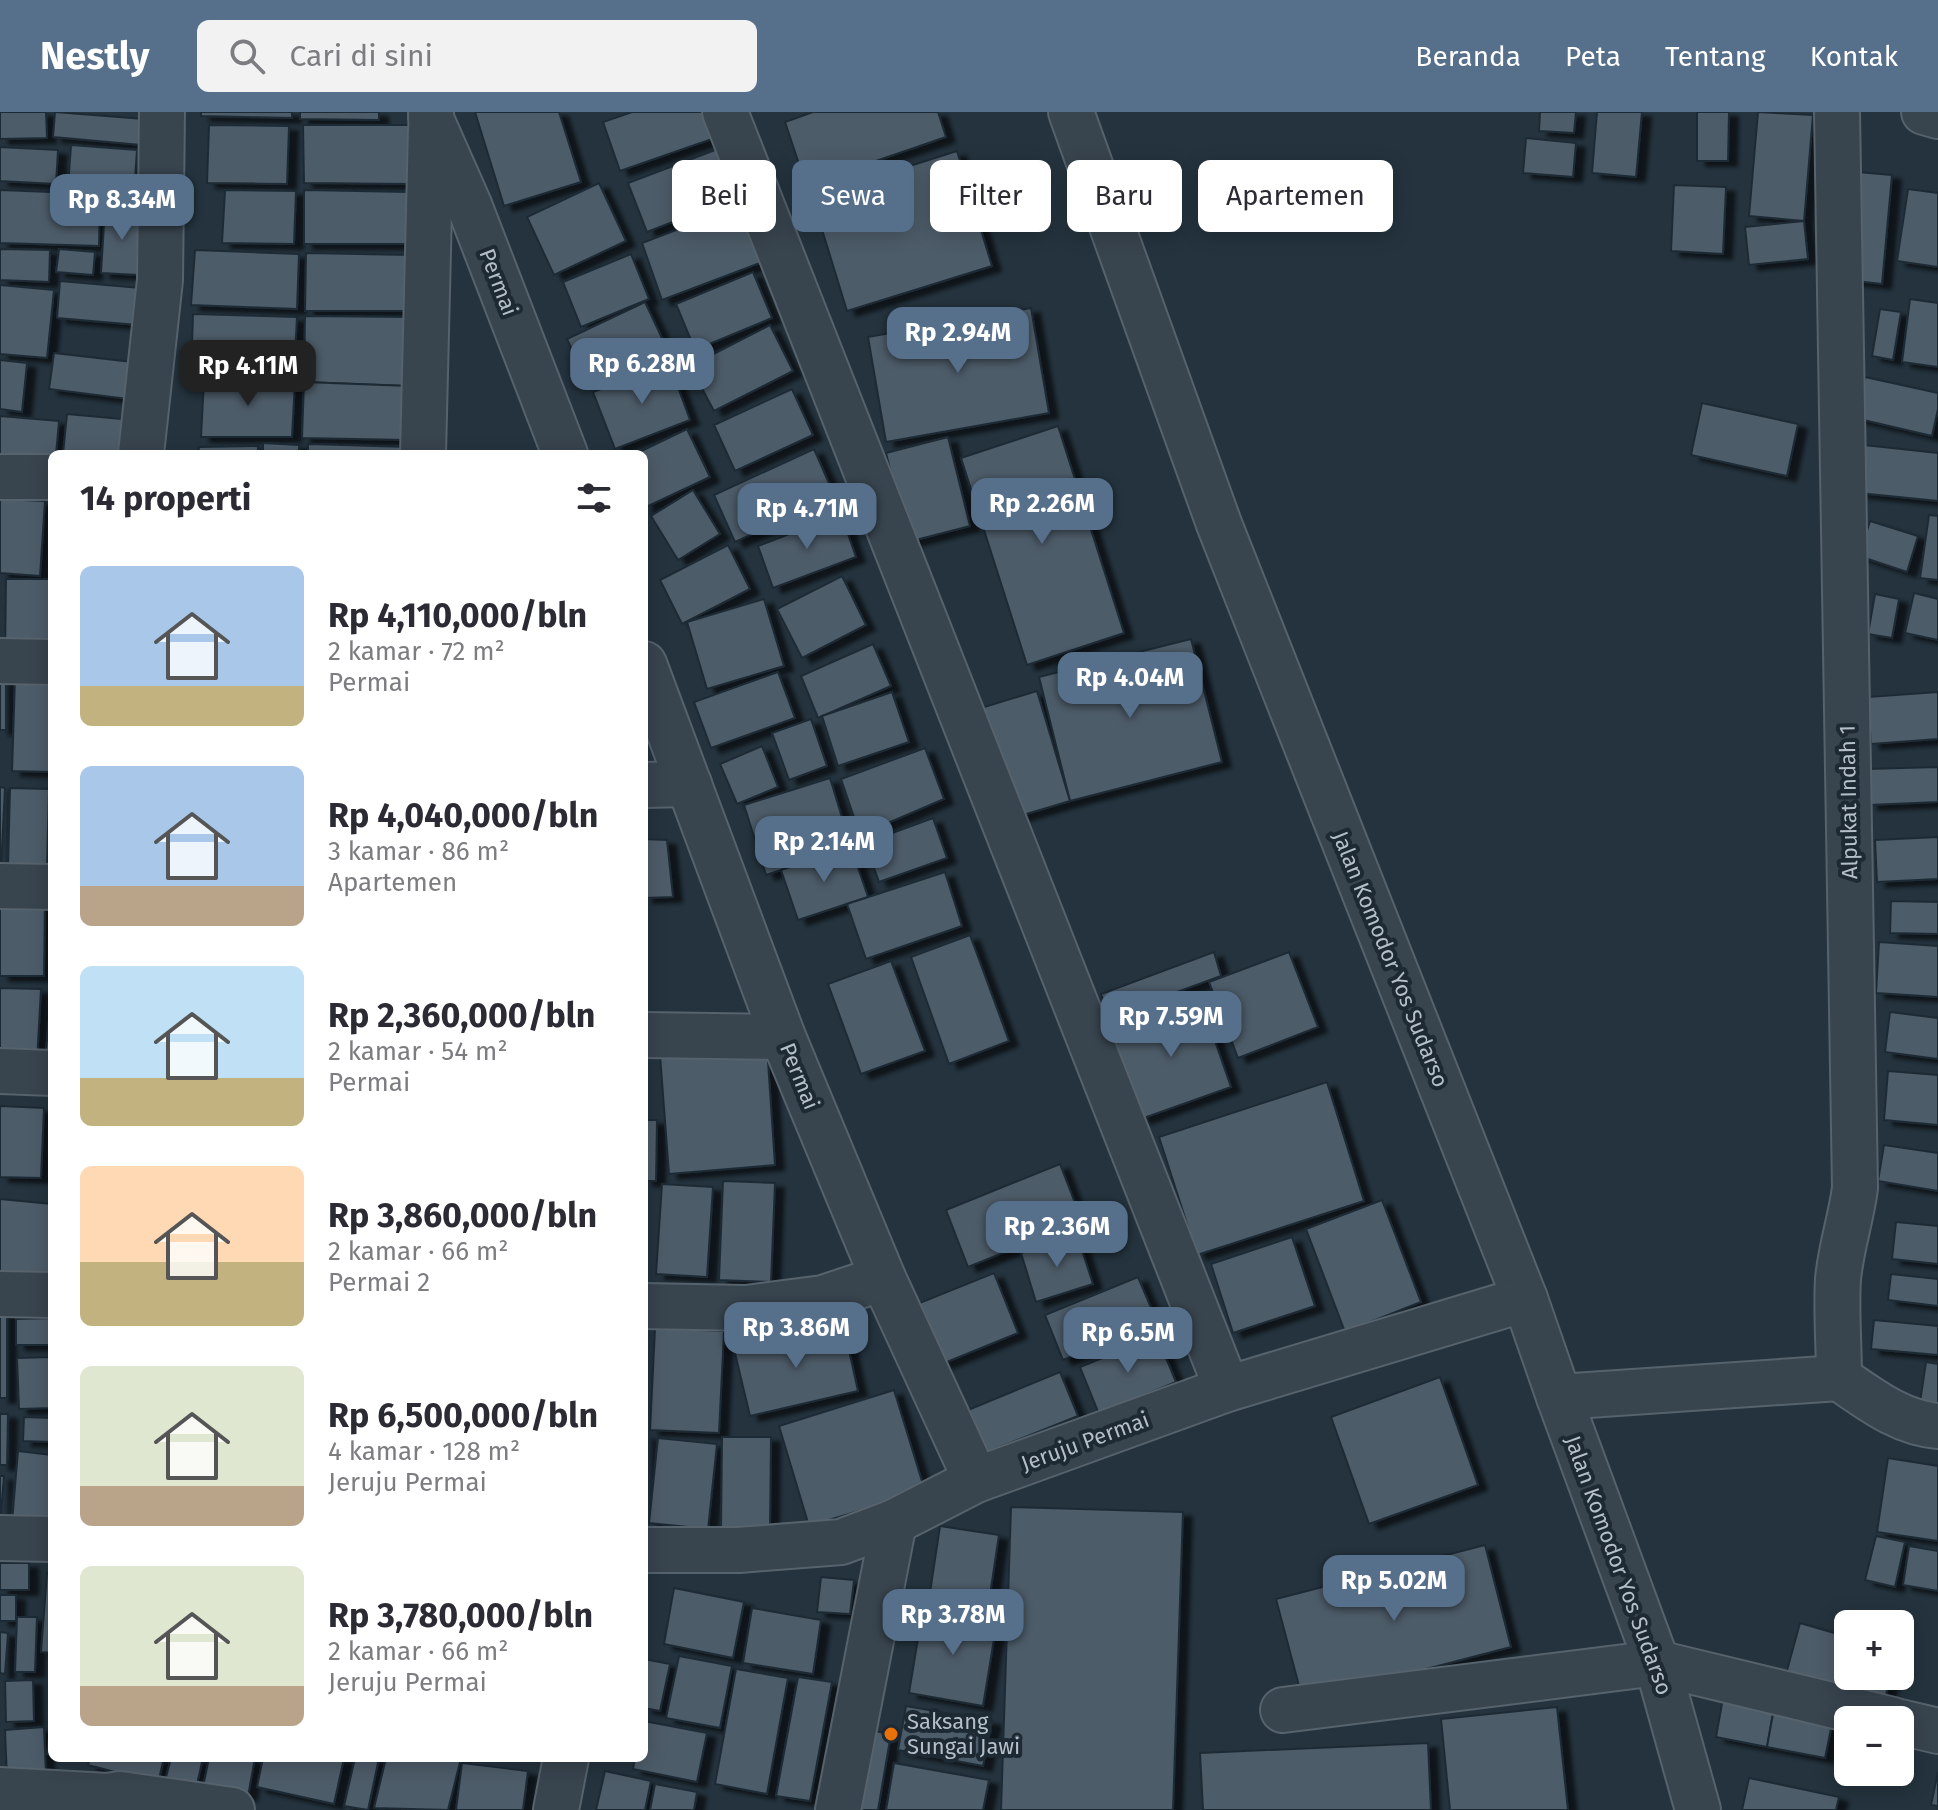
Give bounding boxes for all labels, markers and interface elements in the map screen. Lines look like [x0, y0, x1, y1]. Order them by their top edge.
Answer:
search box [197, 20, 757, 92]
text: Nestly [40, 33, 149, 79]
icon: search [225, 34, 269, 78]
text: Cari di sini [289, 38, 433, 74]
text: Beranda [1415, 40, 1521, 73]
text: Peta [1565, 40, 1621, 73]
text: Tentang [1665, 40, 1766, 73]
text: Kontak [1810, 40, 1898, 73]
chip: Beli [672, 160, 776, 232]
chip: Sewa [792, 160, 914, 232]
chip: Filter [930, 160, 1051, 232]
chip: Baru [1067, 160, 1182, 232]
chip: Apartemen [1198, 160, 1393, 232]
pin: Rp 8.34M [39, 174, 205, 242]
text: Rp 8.34M [68, 184, 176, 215]
street label: Permai [473, 245, 524, 320]
pin: Rp 2.94M [875, 307, 1041, 375]
text: Rp 2.94M [905, 317, 1011, 348]
pin: Rp 6.28M [559, 338, 725, 406]
pin: Rp 4.11M [165, 340, 331, 408]
text: Rp 6.28M [588, 348, 696, 379]
text: Rp 4.11M [198, 350, 298, 381]
icon: filters [572, 476, 616, 520]
text: 14 properti [80, 478, 251, 519]
pin: Rp 2.26M [959, 478, 1125, 546]
pin: Rp 4.71M [724, 483, 890, 551]
text: Rp 2.26M [989, 488, 1095, 519]
text: Rp 4.71M [756, 493, 859, 524]
text: Rp 4,110,000/bln [328, 595, 587, 636]
icon: home [144, 598, 240, 694]
text: 2 kamar · 72 m² [328, 636, 505, 667]
pin: Rp 4.04M [1047, 652, 1213, 720]
text: Rp 4.04M [1076, 662, 1184, 693]
text: Permai [328, 667, 410, 698]
street label: Alpukat Indah 1 [1834, 725, 1863, 879]
text: Rp 4,040,000/bln [328, 795, 598, 836]
icon: home [144, 798, 240, 894]
pin: Rp 2.14M [741, 816, 907, 884]
text: Rp 2.14M [773, 826, 875, 857]
street label: Jalan Komodor Yos Sudarso [1327, 827, 1454, 1091]
text: 3 kamar · 86 m² [328, 836, 509, 867]
text: Apartemen [328, 867, 457, 898]
pin: Rp 7.59M [1088, 991, 1254, 1059]
text: Rp 2,360,000/bln [328, 995, 595, 1036]
icon: home [144, 998, 240, 1094]
text: Rp 7.59M [1119, 1001, 1223, 1032]
text: 2 kamar · 54 m² [328, 1036, 508, 1067]
street label: Permai [774, 1039, 825, 1114]
text: Permai [328, 1067, 410, 1098]
text: Rp 3,860,000/bln [328, 1195, 597, 1236]
icon: home [144, 1198, 240, 1294]
pin: Rp 2.36M [974, 1201, 1140, 1269]
text: Rp 2.36M [1004, 1211, 1110, 1242]
text: 2 kamar · 66 m² [328, 1236, 508, 1267]
text: Permai 2 [328, 1267, 430, 1298]
pin: Rp 3.86M [713, 1302, 879, 1370]
pin: Rp 6.5M [1054, 1307, 1202, 1375]
text: Rp 3.86M [742, 1312, 850, 1343]
text: Rp 6.5M [1081, 1317, 1175, 1348]
text: Rp 6,500,000/bln [328, 1395, 598, 1436]
icon: home [144, 1398, 240, 1494]
street label: Jeruju Permai [1017, 1406, 1153, 1477]
street label: Jalan Komodor Yos Sudarso [1559, 1432, 1678, 1699]
text: 4 kamar · 128 m² [328, 1436, 520, 1467]
text: Jeruju Permai [328, 1467, 487, 1498]
pin: Rp 5.02M [1311, 1555, 1477, 1623]
text: Rp 5.02M [1341, 1565, 1447, 1596]
pin: Rp 3.78M [870, 1589, 1036, 1657]
text: Rp 3,780,000/bln [328, 1595, 593, 1636]
icon: home [144, 1598, 240, 1694]
text: Rp 3.78M [901, 1599, 1005, 1630]
map controls [1834, 1610, 1914, 1786]
button: + [1834, 1610, 1914, 1690]
text: 2 kamar · 66 m² [328, 1636, 508, 1667]
text: Jeruju Permai [328, 1667, 487, 1698]
button: − [1834, 1706, 1914, 1786]
place label: Saksang Sungai Jawi [907, 1708, 1020, 1760]
marker: Saksang Sungai Jawi [882, 1725, 900, 1743]

